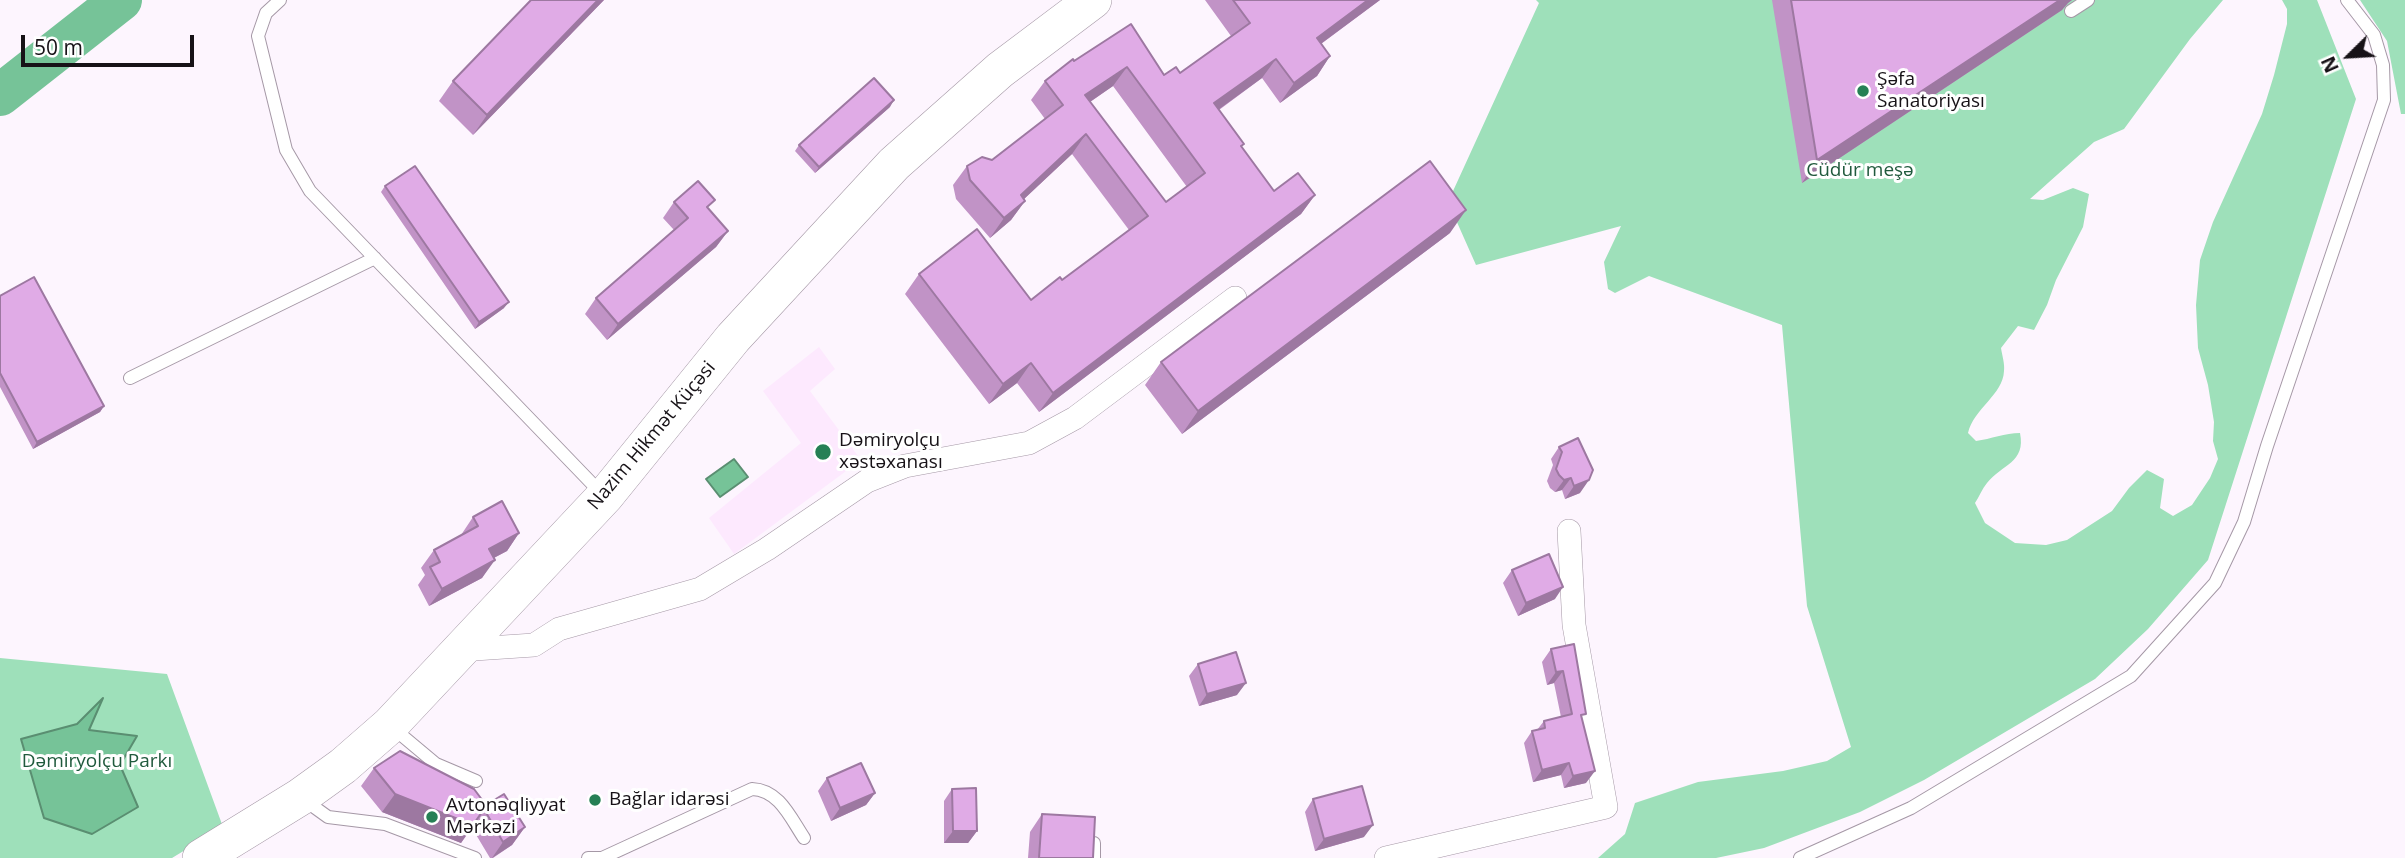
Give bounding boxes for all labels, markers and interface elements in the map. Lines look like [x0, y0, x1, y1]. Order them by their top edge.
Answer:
scale bar [24, 21, 198, 65]
north arrow [2314, 21, 2384, 91]
text: 50 m [34, 33, 83, 61]
text: N [2315, 52, 2345, 77]
place label: Şəfa Sanatoriyası [1877, 69, 1985, 113]
marker: Şəfa Sanatoriyası [1855, 83, 1871, 99]
park label: Cüdür meşə [1806, 160, 1914, 182]
street label: Nazim Hikmət Küçəsi [583, 357, 721, 515]
place label: Dəmiryolçu xəstəxanası [839, 430, 943, 474]
marker: Dəmiryolçu xəstəxanası [813, 442, 833, 462]
park label: Dəmiryolçu Parkı [22, 751, 172, 773]
place label: Bağlar idarəsi [609, 789, 729, 811]
marker: Bağlar idarəsi [587, 792, 603, 808]
place label: Avtonəqliyyat Mərkəzi [446, 795, 566, 839]
marker: Avtonəqliyyat Mərkəzi [424, 809, 440, 825]

